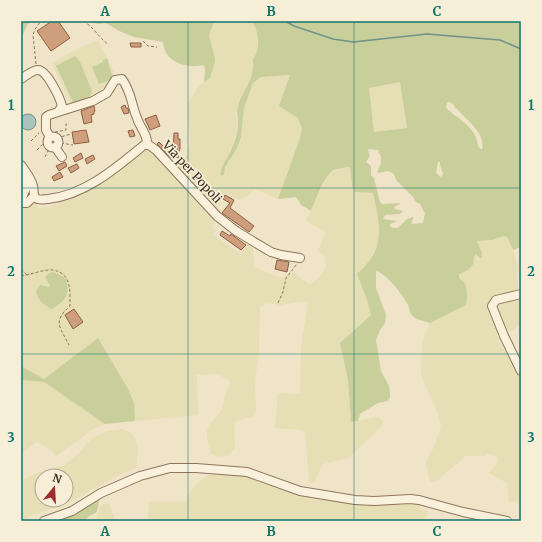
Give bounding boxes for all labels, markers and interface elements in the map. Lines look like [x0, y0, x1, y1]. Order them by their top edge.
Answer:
text: A [99, 3, 110, 20]
text: B [266, 3, 276, 20]
text: C [433, 3, 442, 20]
text: 1 [8, 97, 14, 114]
text: 1 [528, 97, 534, 114]
street label: Via per Popoli [159, 137, 225, 206]
text: 2 [7, 263, 15, 280]
text: 2 [527, 263, 535, 280]
text: 3 [7, 429, 15, 446]
text: 3 [527, 429, 535, 446]
north arrow [34, 468, 74, 508]
text: N [51, 470, 64, 487]
text: A [99, 523, 110, 540]
text: B [266, 523, 276, 540]
text: C [433, 523, 442, 540]

